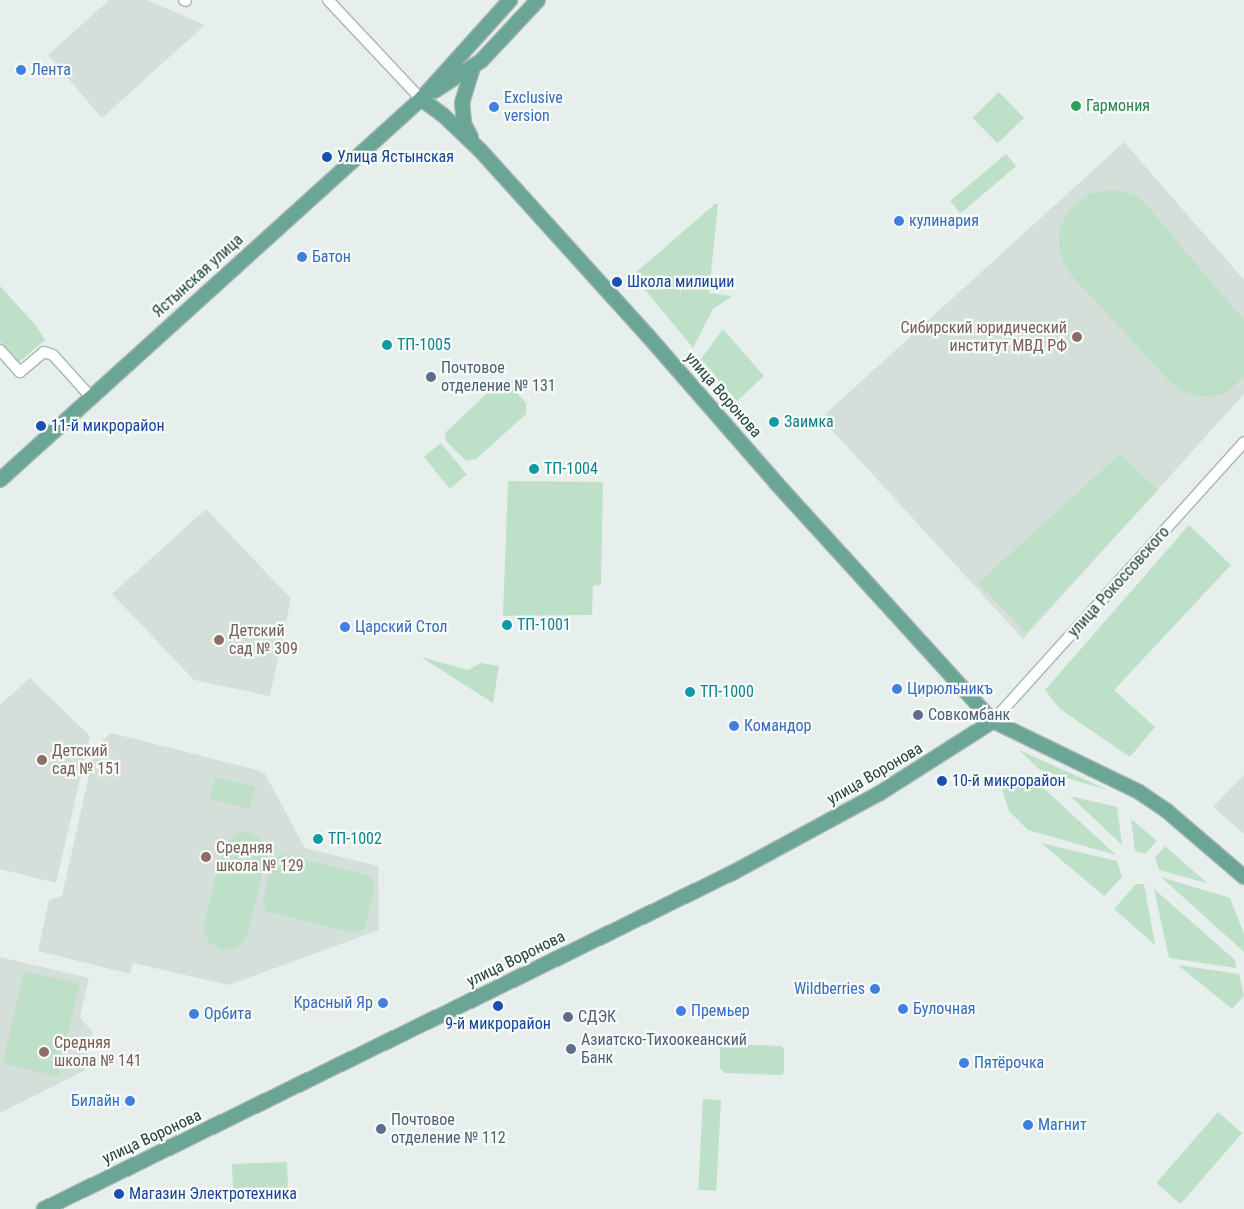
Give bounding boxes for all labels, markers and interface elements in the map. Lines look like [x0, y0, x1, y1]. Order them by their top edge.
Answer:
place label: Лента [31, 60, 71, 80]
marker: Лента [15, 64, 27, 76]
place label: Exclusive version [504, 88, 563, 126]
place label: Гармония [1086, 96, 1150, 116]
marker: Гармония [1070, 100, 1082, 112]
marker: Exclusive version [488, 101, 500, 113]
place label: Улица Ястынская [337, 147, 454, 167]
marker: Улица Ястынская [321, 151, 333, 163]
place label: кулинария [909, 211, 979, 231]
marker: кулинария [893, 215, 905, 227]
street label: Ястынская улица [149, 230, 247, 322]
place label: Батон [312, 247, 351, 267]
marker: Батон [296, 251, 308, 263]
place label: Школа милиции [627, 272, 734, 292]
marker: Школа милиции [611, 276, 623, 288]
place label: Сибирский юридический институт МВД РФ [900, 318, 1067, 356]
marker: Сибирский юридический институт МВД РФ [1071, 331, 1083, 343]
place label: ТП-1005 [397, 335, 451, 355]
marker: ТП-1005 [381, 339, 393, 351]
street label: улица Воронова [681, 348, 765, 442]
place label: Почтовое отделение № 131 [441, 358, 556, 396]
marker: Почтовое отделение № 131 [425, 371, 437, 383]
place label: Заимка [784, 412, 834, 432]
place label: 11-й микрорайон [51, 416, 165, 436]
marker: Заимка [768, 416, 780, 428]
marker: 11-й микрорайон [35, 420, 47, 432]
place label: ТП-1004 [544, 459, 598, 479]
marker: ТП-1004 [528, 463, 540, 475]
street label: улица Рокоссовского [1064, 523, 1174, 641]
place label: ТП-1001 [517, 615, 571, 635]
place label: Царский Стол [355, 617, 447, 637]
marker: ТП-1001 [501, 619, 513, 631]
place label: Детский сад № 309 [229, 621, 298, 659]
marker: Царский Стол [339, 621, 351, 633]
marker: Детский сад № 309 [213, 634, 225, 646]
place label: Цирюльникъ [907, 679, 993, 699]
place label: ТП-1000 [700, 682, 754, 702]
marker: Цирюльникъ [891, 683, 903, 695]
marker: ТП-1000 [684, 686, 696, 698]
place label: Совкомбанк [928, 705, 1010, 725]
marker: Совкомбанк [912, 709, 924, 721]
place label: Командор [744, 716, 811, 736]
marker: Командор [728, 720, 740, 732]
street label: улица Воронова [824, 739, 926, 809]
place label: Детский сад № 151 [52, 741, 121, 779]
marker: Детский сад № 151 [36, 754, 48, 766]
place label: 10-й микрорайон [952, 771, 1066, 791]
marker: 10-й микрорайон [936, 775, 948, 787]
place label: ТП-1002 [328, 829, 382, 849]
marker: ТП-1002 [312, 833, 324, 845]
place label: Средняя школа № 129 [216, 838, 304, 876]
marker: Средняя школа № 129 [200, 851, 212, 863]
street label: улица Воронова [464, 927, 568, 991]
place label: Wildberries [794, 979, 865, 999]
marker: Wildberries [869, 983, 881, 995]
place label: Красный Яр [294, 993, 373, 1013]
marker: Красный Яр [377, 997, 389, 1009]
place label: Булочная [913, 999, 976, 1019]
marker: 9-й микрорайон [492, 1000, 504, 1012]
place label: Премьер [691, 1001, 750, 1021]
marker: Булочная [897, 1003, 909, 1015]
place label: Орбита [204, 1004, 252, 1024]
marker: Премьер [675, 1005, 687, 1017]
place label: СДЭК [578, 1007, 616, 1027]
marker: Орбита [188, 1008, 200, 1020]
marker: СДЭК [562, 1011, 574, 1023]
place label: 9-й микрорайон [445, 1014, 551, 1034]
place label: Азиатско-Тихоокеанский Банк [581, 1030, 747, 1068]
place label: Средняя школа № 141 [54, 1033, 142, 1071]
marker: Азиатско-Тихоокеанский Банк [565, 1043, 577, 1055]
marker: Средняя школа № 141 [38, 1046, 50, 1058]
place label: Пятёрочка [974, 1053, 1044, 1073]
marker: Пятёрочка [958, 1057, 970, 1069]
place label: Билайн [71, 1091, 120, 1111]
marker: Билайн [124, 1095, 136, 1107]
street label: улица Воронова [99, 1106, 205, 1168]
place label: Почтовое отделение № 112 [391, 1110, 506, 1148]
place label: Магнит [1038, 1115, 1087, 1135]
marker: Магнит [1022, 1119, 1034, 1131]
marker: Почтовое отделение № 112 [375, 1123, 387, 1135]
place label: Магазин Электротехника [129, 1184, 297, 1204]
marker: Магазин Электротехника [113, 1188, 125, 1200]

